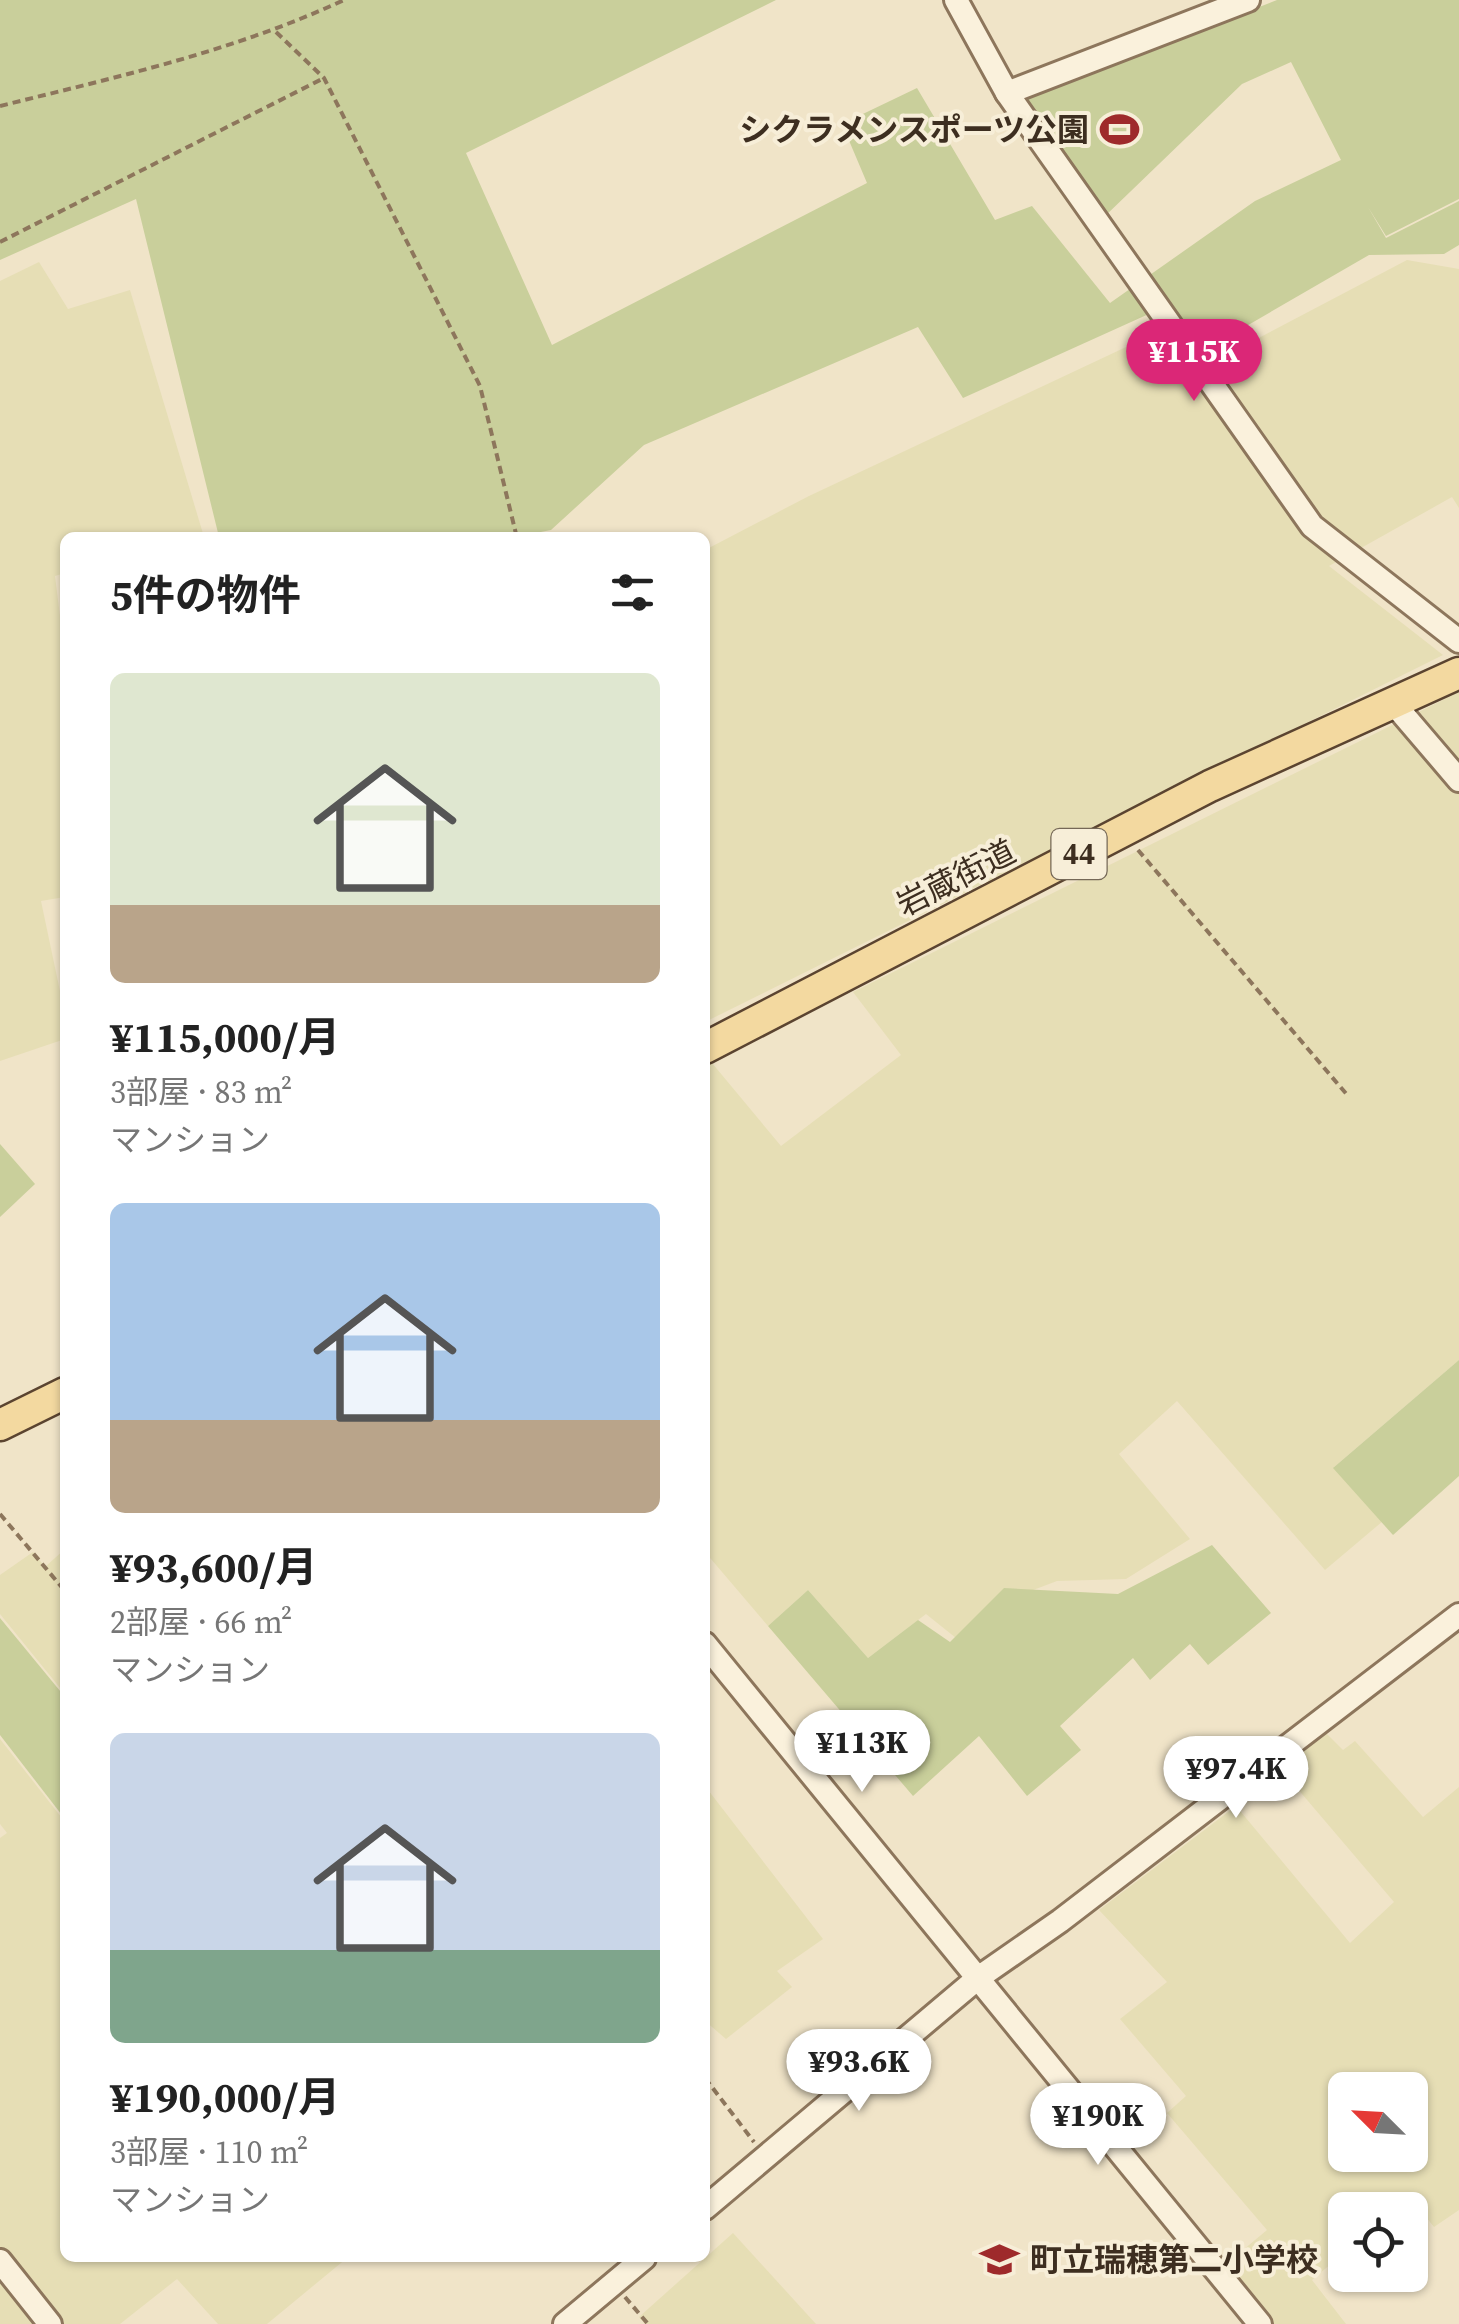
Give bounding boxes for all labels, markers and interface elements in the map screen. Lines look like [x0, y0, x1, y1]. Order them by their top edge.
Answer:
place label: シクラメンスポーツ公園 [739, 108, 1089, 152]
sports icon: シクラメンスポーツ公園 [1098, 109, 1140, 151]
pin: ¥115K [1124, 319, 1264, 404]
text: ¥115K [1148, 329, 1240, 373]
icon: filters [605, 565, 660, 620]
text: 5件の物件 [110, 566, 301, 624]
icon: home [295, 738, 475, 918]
street label: 岩蔵街道 [889, 829, 1023, 927]
road number: 44 [1052, 829, 1106, 879]
text: ¥115,000/月 [110, 1008, 340, 1066]
text: 3部屋 · 83 m² [110, 1070, 292, 1114]
text: マンション [110, 1118, 270, 1162]
icon: home [295, 1268, 475, 1448]
text: ¥93,600/月 [110, 1538, 317, 1596]
text: 2部屋 · 66 m² [110, 1600, 292, 1644]
text: マンション [110, 1648, 270, 1692]
pin: ¥113K [792, 1710, 932, 1795]
text: ¥113K [816, 1720, 908, 1764]
pin: ¥97.4K [1155, 1736, 1317, 1821]
text: ¥97.4K [1185, 1746, 1287, 1790]
icon: home [295, 1798, 475, 1978]
pin: ¥93.6K [778, 2029, 940, 2114]
text: ¥93.6K [808, 2039, 910, 2083]
text: ¥190,000/月 [110, 2068, 340, 2126]
north arrow [1328, 2072, 1428, 2172]
map controls [1328, 2072, 1428, 2292]
pin: ¥190K [1028, 2083, 1168, 2168]
text: ¥190K [1052, 2093, 1144, 2137]
text: 3部屋 · 110 m² [110, 2130, 308, 2174]
text: マンション [110, 2178, 270, 2222]
button: locate [1328, 2192, 1428, 2292]
place label: 町立瑞穂第二小学校 [1030, 2238, 1318, 2282]
school or university icon: 町立瑞穂第二小学校 [979, 2239, 1021, 2281]

